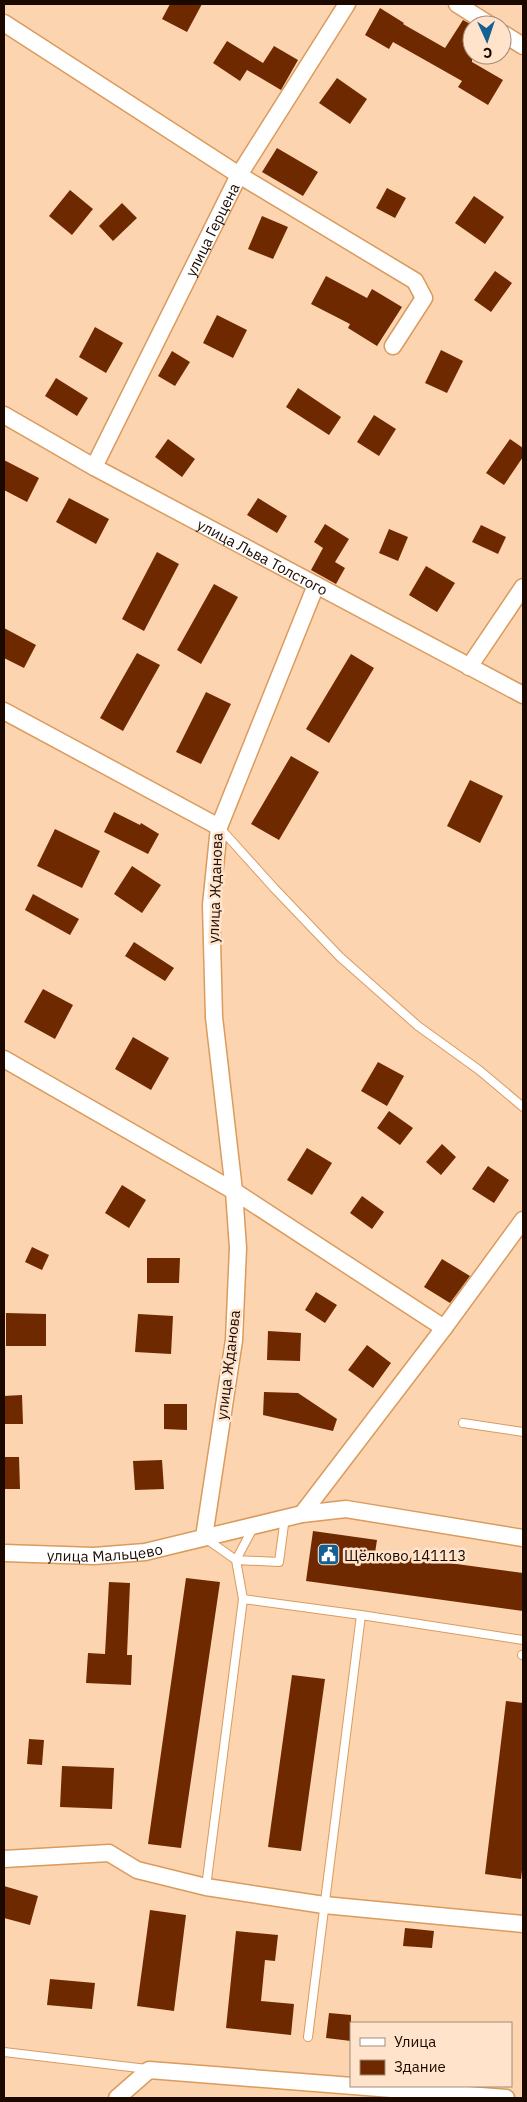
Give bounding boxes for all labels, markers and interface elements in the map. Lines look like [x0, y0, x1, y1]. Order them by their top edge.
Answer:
north arrow [462, 15, 512, 65]
text: С [483, 44, 493, 62]
street label: улица Герцена [181, 180, 243, 280]
street label: улица Льва Толстого [194, 514, 331, 599]
street label: улица Жданова [204, 832, 226, 944]
street label: улица Жданова [212, 1309, 244, 1421]
street label: улица Мальцево [47, 1539, 164, 1566]
public building icon: Щёлково 141113 [316, 1543, 340, 1567]
place label: Щёлково 141113 [344, 1546, 466, 1565]
legend [350, 2022, 512, 2087]
text: Улица [394, 2032, 436, 2051]
text: Здание [394, 2057, 446, 2076]

